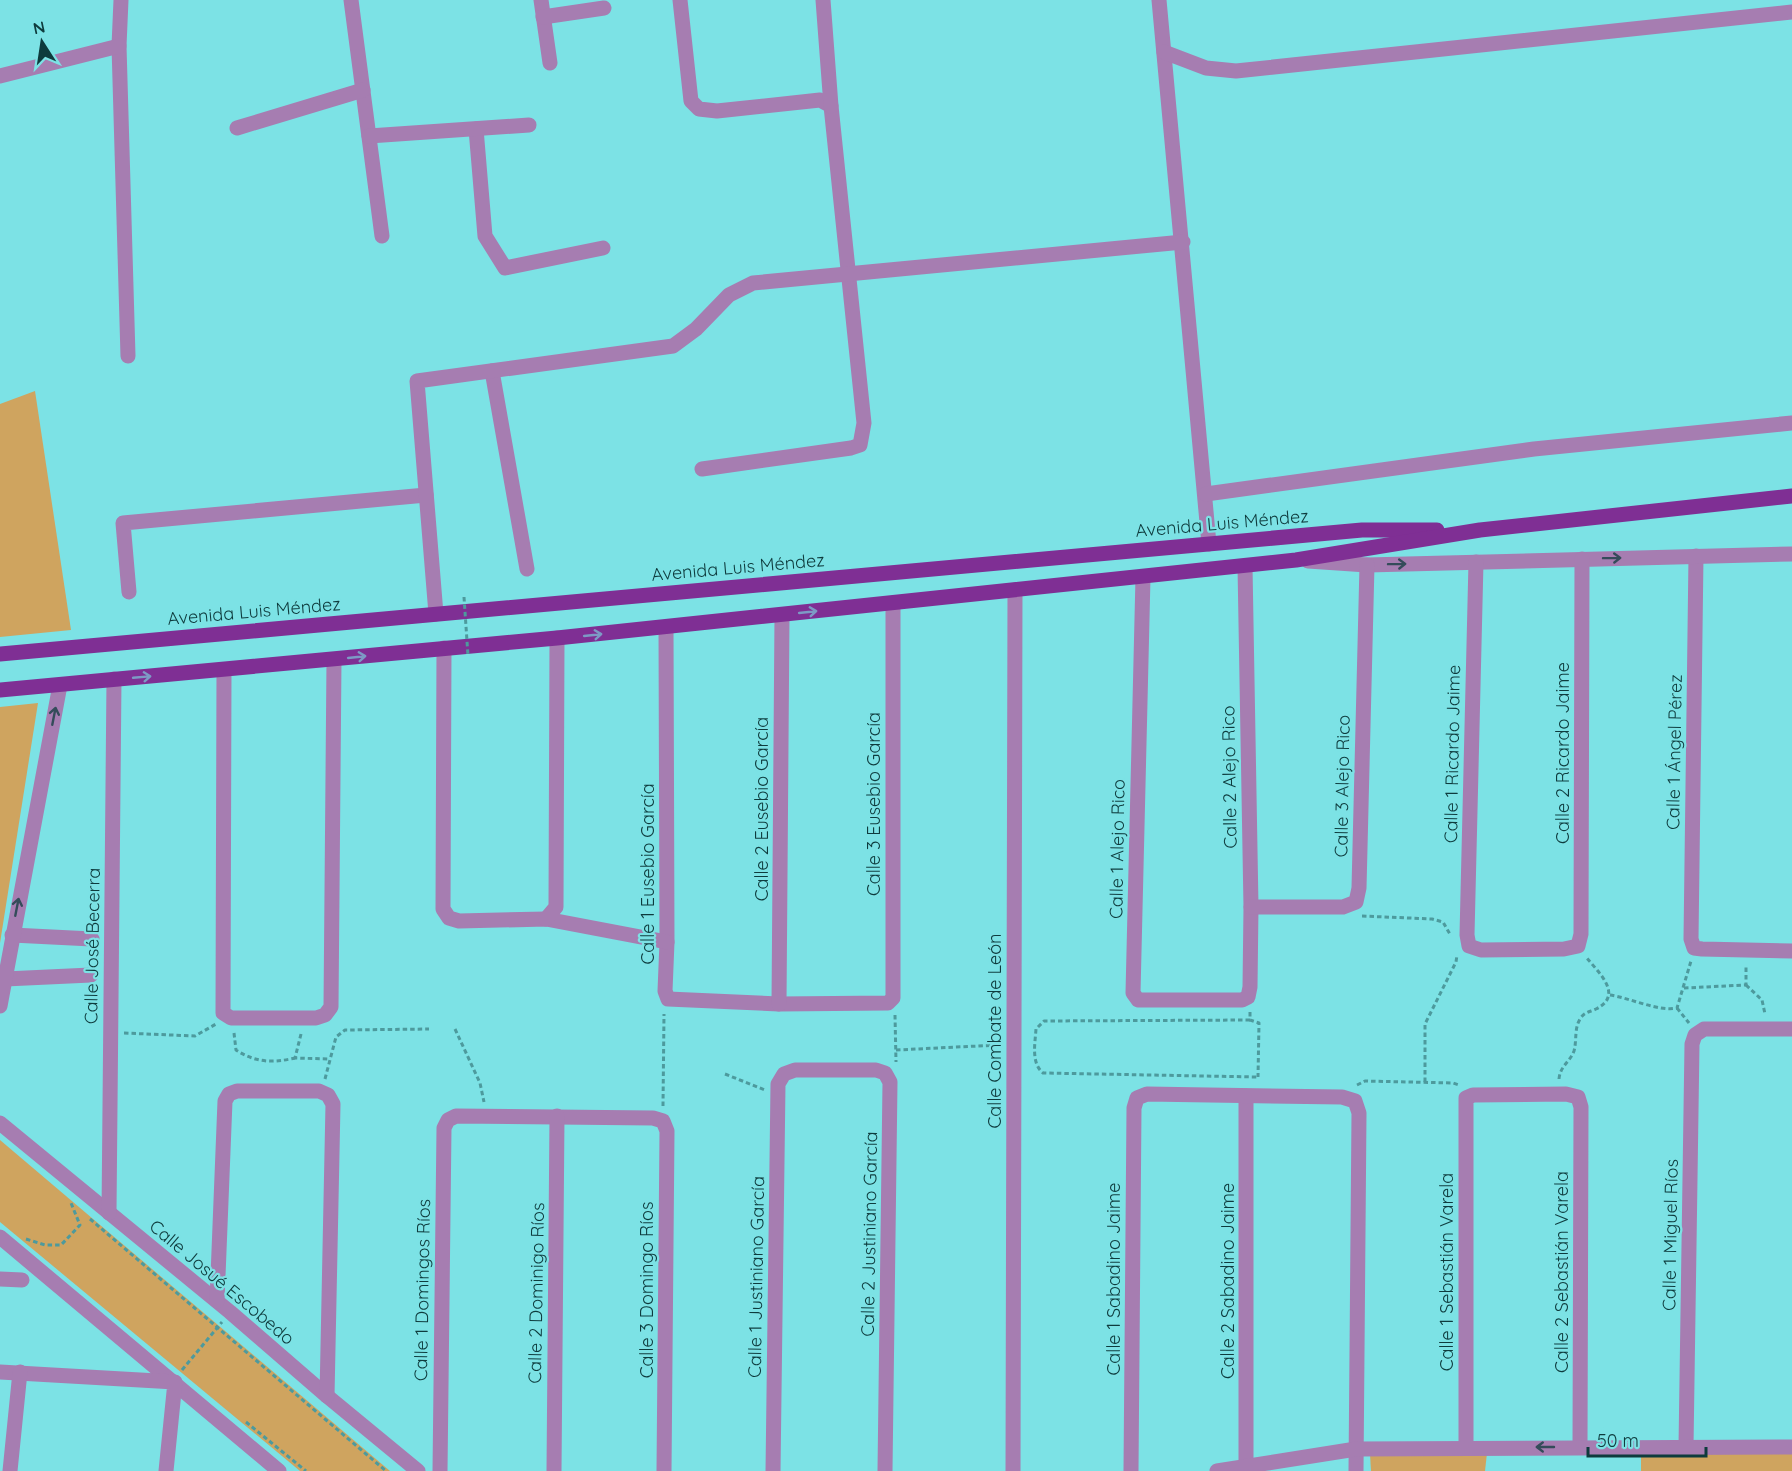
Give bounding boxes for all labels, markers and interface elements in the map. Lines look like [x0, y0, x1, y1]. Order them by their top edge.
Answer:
north arrow [12, 12, 72, 72]
text: N [31, 16, 47, 38]
street label: Avenida Luis Méndez [1134, 504, 1310, 542]
street label: Avenida Luis Méndez [650, 548, 826, 586]
one-way arrow [1602, 553, 1622, 564]
one-way arrow [1386, 558, 1406, 570]
street label: Avenida Luis Méndez [166, 592, 342, 630]
one-way arrow [797, 606, 817, 617]
one-way arrow [582, 629, 602, 640]
one-way arrow [347, 651, 366, 662]
street label: Calle 2 Ricardo Jaime [1551, 662, 1574, 844]
street label: Calle 1 Ricardo Jaime [1439, 665, 1465, 843]
one-way arrow [131, 671, 151, 682]
street label: Calle 1 Ángel Pérez [1661, 674, 1687, 830]
street label: Calle 2 Alejo Rico [1216, 705, 1242, 849]
one-way arrow [49, 707, 60, 726]
street label: Calle 3 Eusebio García [862, 712, 885, 896]
street label: Calle 3 Alejo Rico [1329, 714, 1355, 858]
street label: Calle 2 Eusebio García [750, 717, 773, 901]
street label: Calle 1 Alejo Rico [1104, 779, 1130, 919]
street label: Calle 1 Eusebio García [636, 783, 659, 965]
street label: Calle José Becerra [79, 868, 105, 1024]
one-way arrow [12, 898, 23, 918]
street label: Calle Combate de León [983, 934, 1006, 1128]
street label: Calle 2 Justiniano García [856, 1131, 882, 1337]
street label: Calle 1 Miguel Ríos [1657, 1159, 1683, 1311]
street label: Calle 2 Sebastián Varela [1550, 1171, 1573, 1373]
street label: Calle 1 Sebastián Varela [1435, 1173, 1458, 1371]
street label: Calle 1 Justiniano García [743, 1176, 769, 1378]
street label: Calle 1 Sabadino Jaime [1102, 1183, 1125, 1375]
street label: Calle 2 Sabadino Jaime [1216, 1183, 1239, 1379]
street label: Calle 1 Domingos Ríos [409, 1199, 435, 1381]
street label: Calle 2 Dominigo Ríos [523, 1202, 549, 1384]
street label: Calle 3 Domingo Ríos [635, 1202, 658, 1378]
street label: Calle Josué Escobedo [145, 1215, 299, 1349]
scale bar [1588, 1420, 1706, 1458]
text: 50 m [1597, 1429, 1639, 1452]
one-way arrow [1535, 1441, 1555, 1453]

